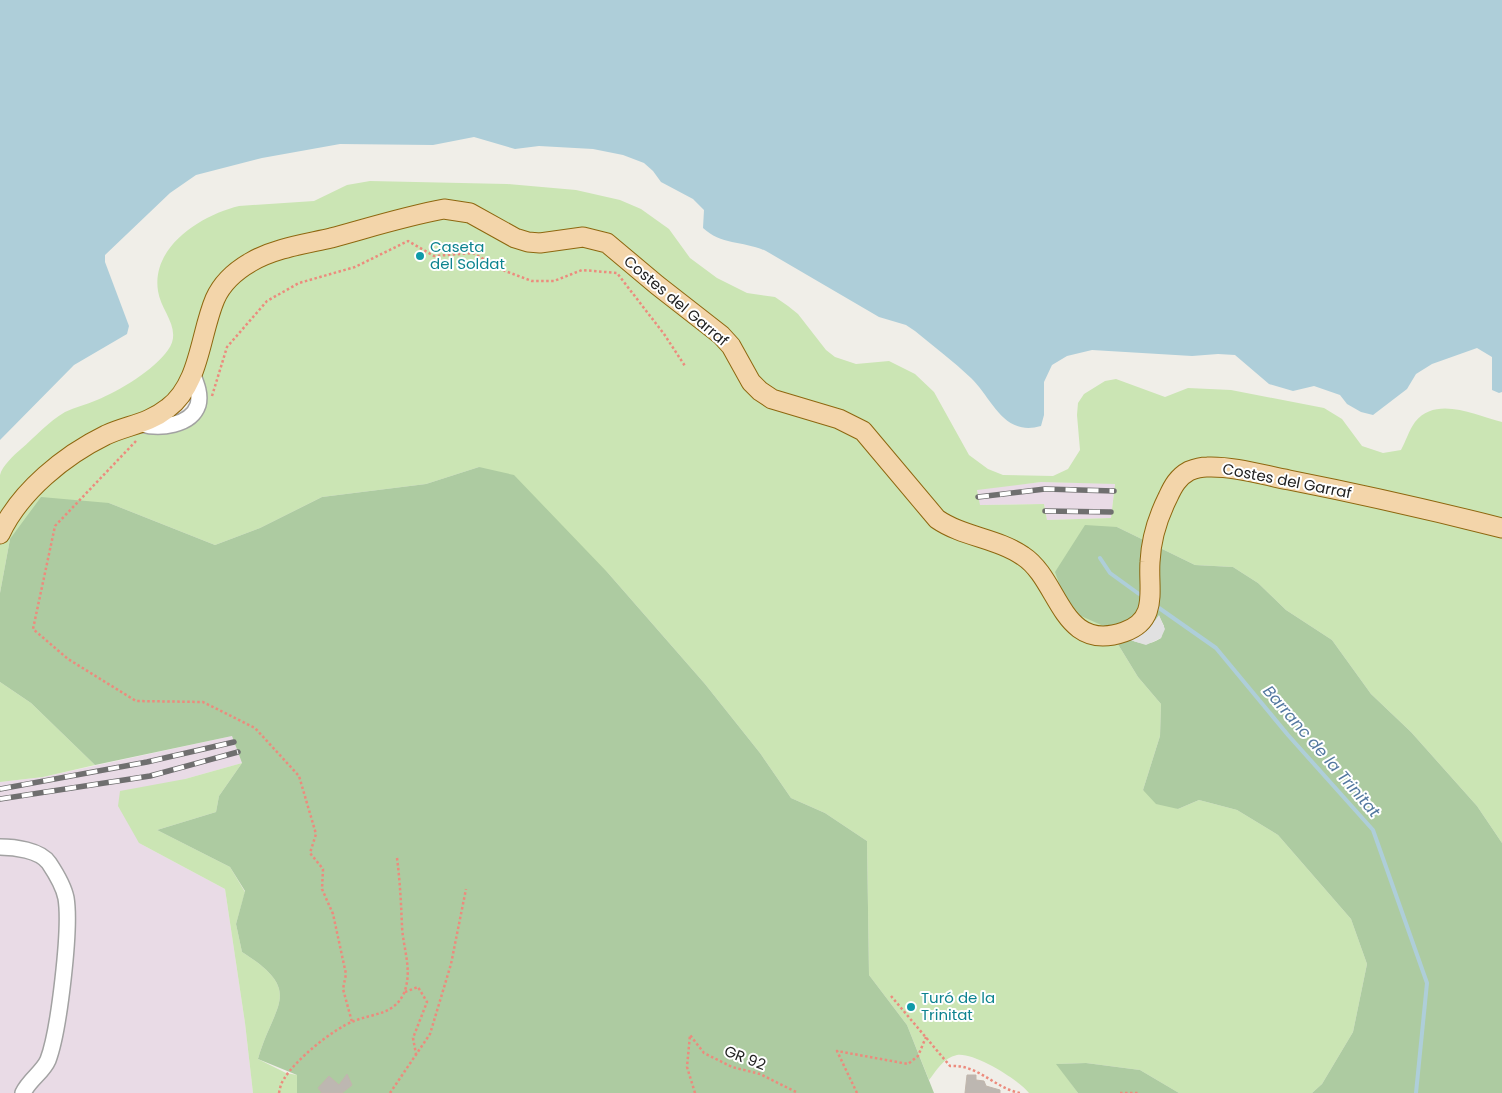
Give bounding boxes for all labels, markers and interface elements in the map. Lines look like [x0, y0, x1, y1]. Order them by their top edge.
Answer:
place label: Caseta del Soldat [430, 236, 505, 274]
marker: Caseta del Soldat [414, 250, 426, 262]
street label: Costes del Garraf [619, 251, 733, 351]
street label: Costes del Garraf [1221, 458, 1353, 503]
water label: Barranc de la Trinitat [1258, 680, 1386, 823]
place label: Turó de la Trinitat [921, 987, 995, 1025]
marker: Turó de la Trinitat [905, 1001, 917, 1013]
street label: GR 92 [721, 1040, 769, 1075]

